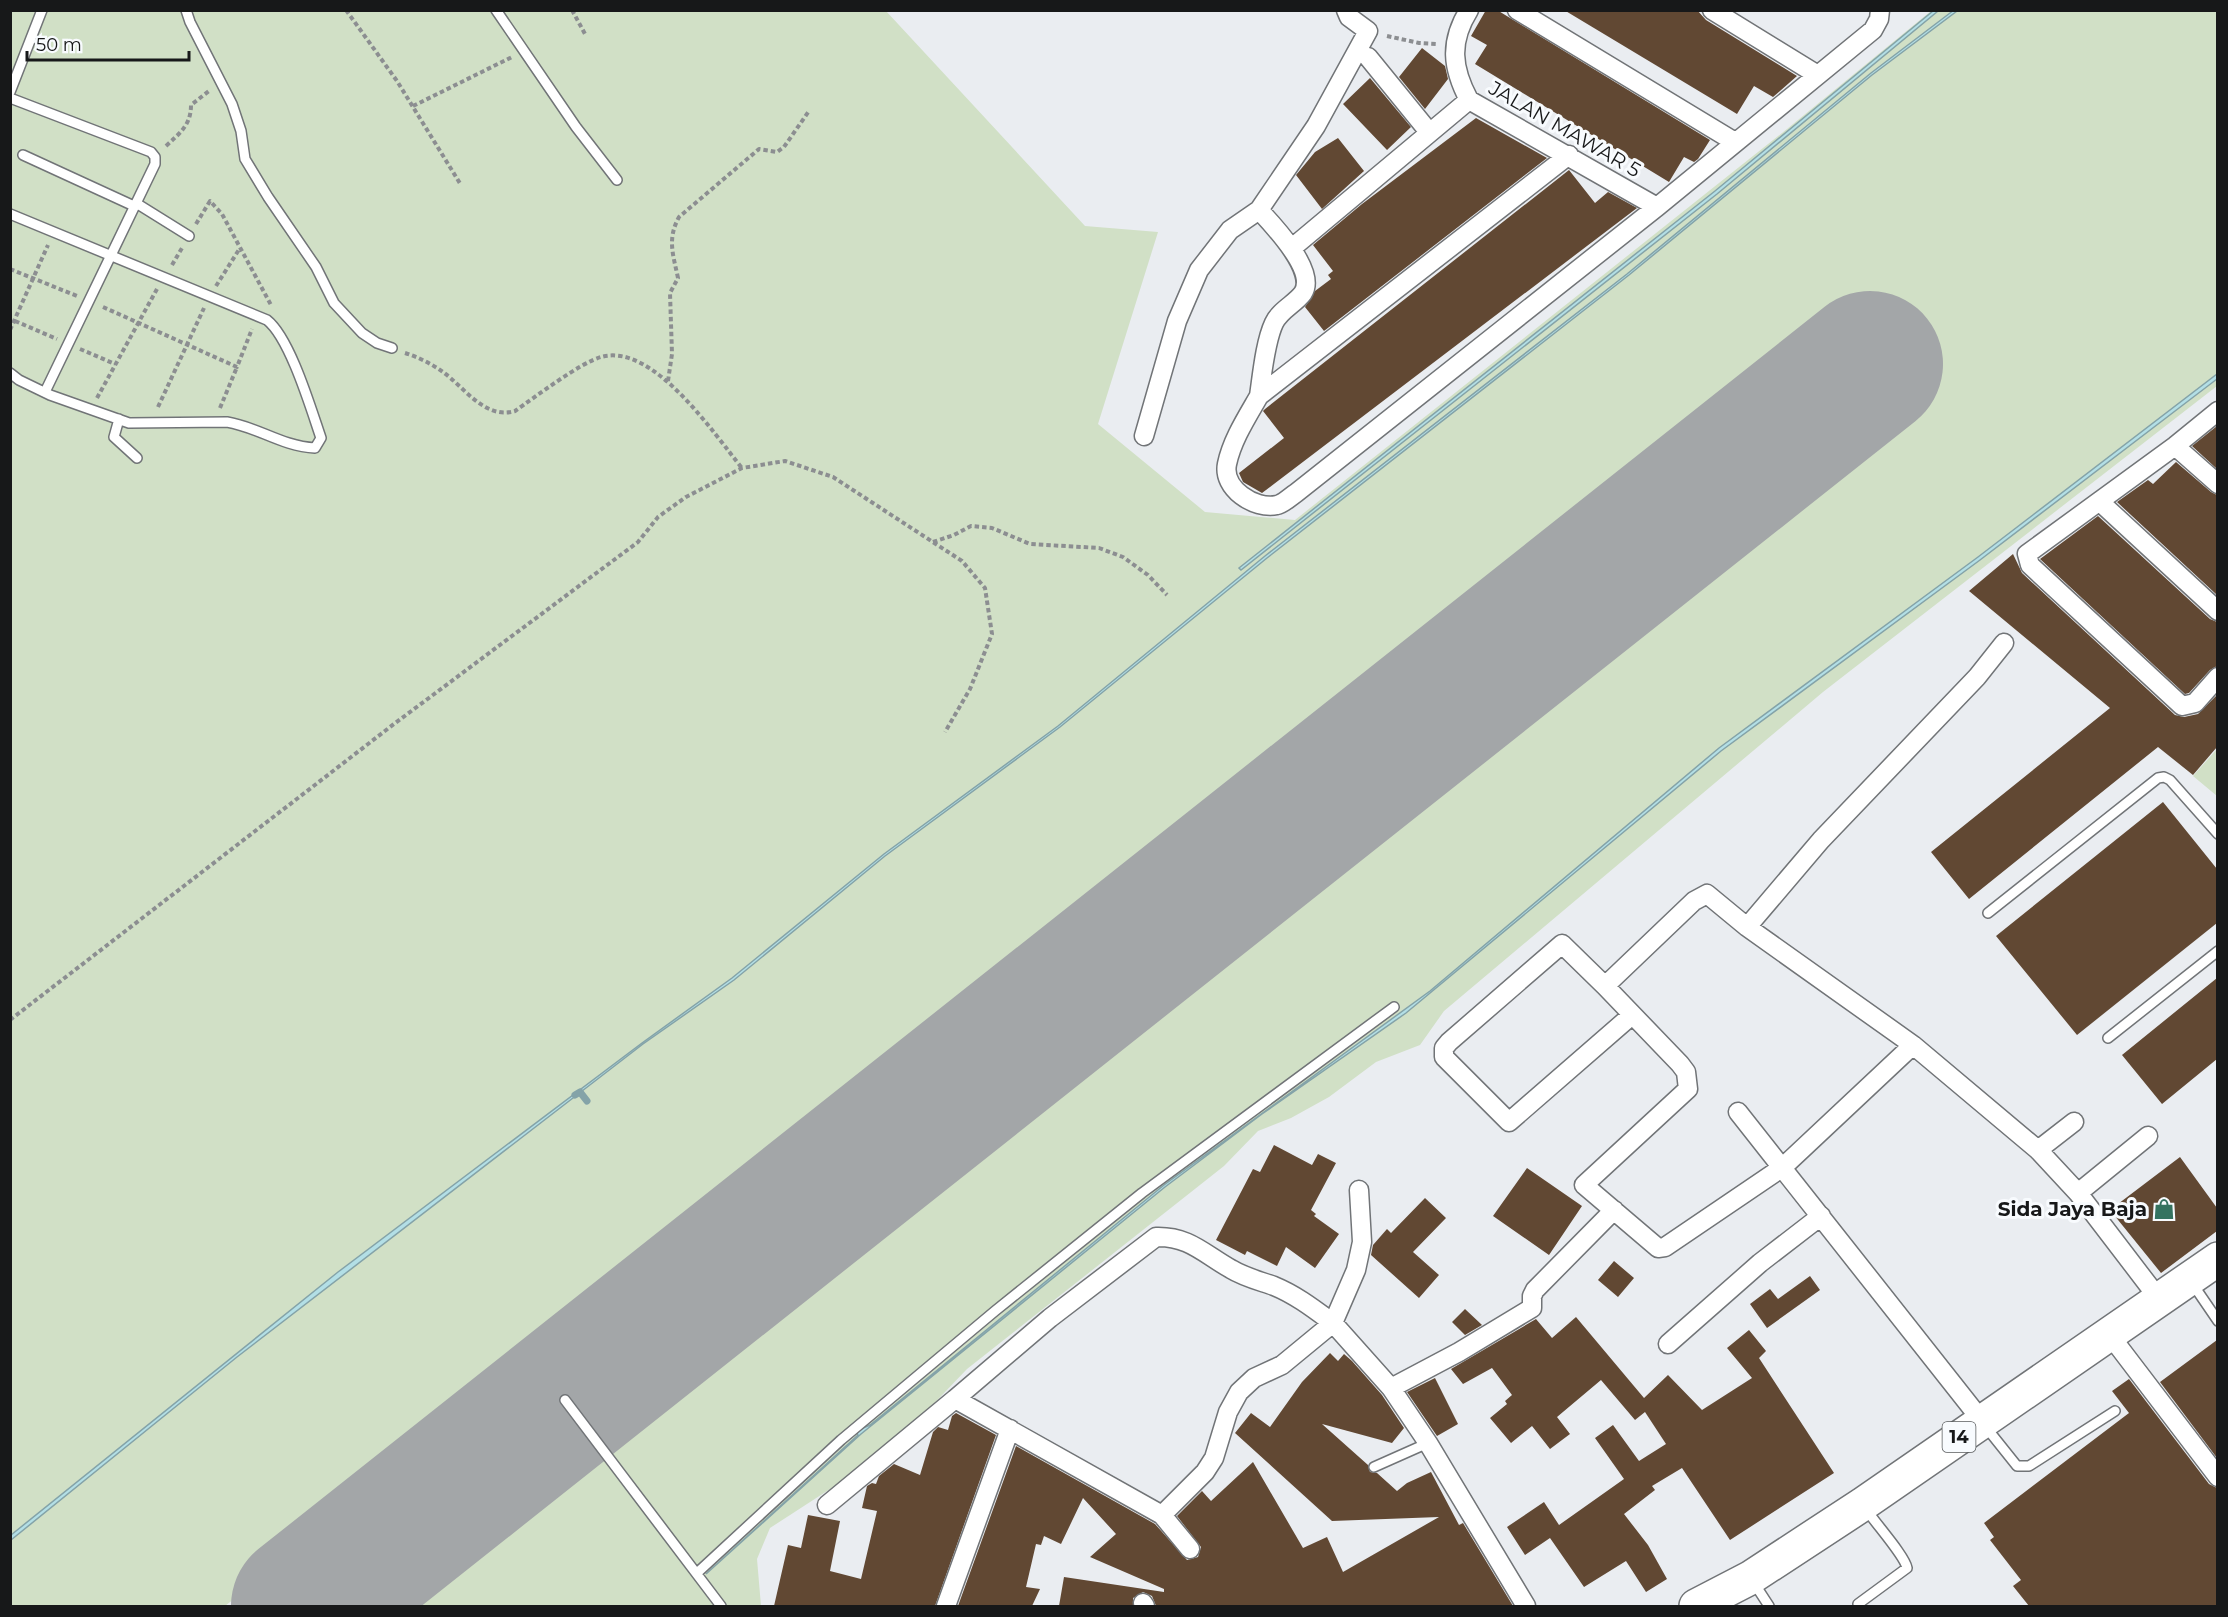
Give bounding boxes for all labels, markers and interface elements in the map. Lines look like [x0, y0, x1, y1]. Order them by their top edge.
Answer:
scale bar [27, 24, 189, 62]
text: 50 m [36, 34, 82, 56]
street label: JALAN MAWAR 5 [1484, 75, 1645, 182]
place label: Sida Jaya Baja [1998, 1197, 2147, 1221]
shop icon: Sida Jaya Baja [2152, 1197, 2176, 1221]
road number: 14 [1942, 1422, 1976, 1452]

